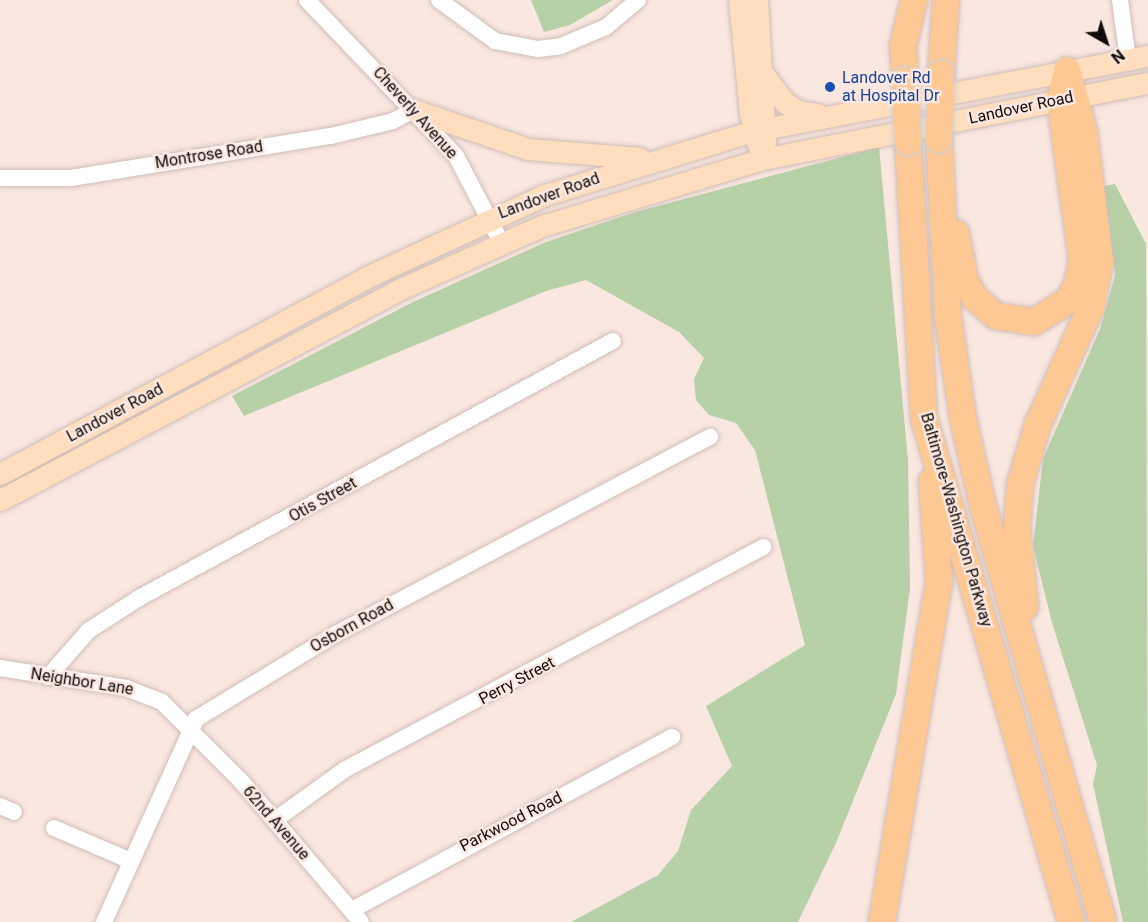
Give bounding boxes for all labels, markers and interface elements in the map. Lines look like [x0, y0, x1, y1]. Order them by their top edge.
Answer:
north arrow [1076, 12, 1136, 72]
text: N [1107, 45, 1128, 67]
street label: Cheverly Avenue [369, 63, 461, 163]
place label: Landover Rd at Hospital Dr [842, 68, 939, 106]
marker: Landover Rd at Hospital Dr [823, 80, 837, 94]
street label: Landover Road [967, 88, 1075, 128]
street label: Montrose Road [154, 137, 264, 173]
street label: Landover Road [496, 169, 602, 223]
street label: Landover Road [64, 380, 166, 446]
street label: Baltimore-Washington Parkway [916, 411, 996, 629]
street label: Otis Street [286, 474, 360, 526]
street label: Osborn Road [307, 595, 397, 657]
street label: Perry Street [476, 653, 558, 709]
street label: Neighbor Lane [29, 664, 135, 700]
street label: 62nd Avenue [239, 782, 313, 864]
street label: Parkwood Road [457, 788, 565, 856]

